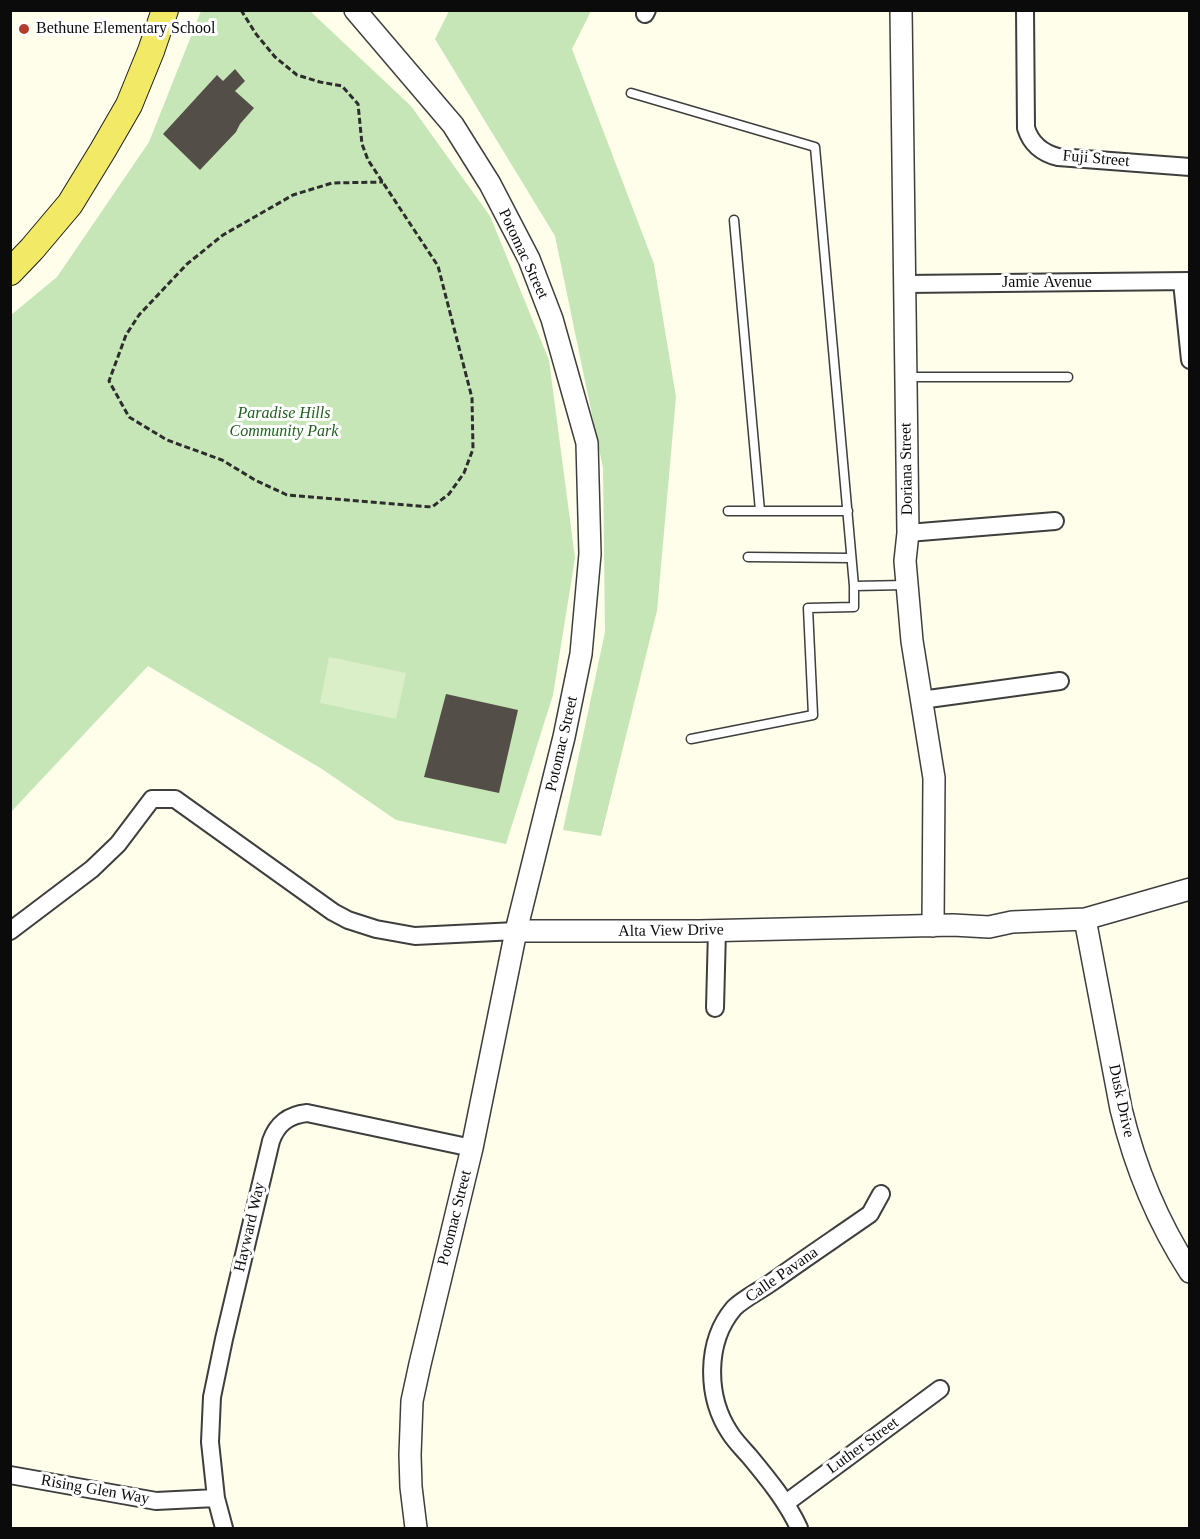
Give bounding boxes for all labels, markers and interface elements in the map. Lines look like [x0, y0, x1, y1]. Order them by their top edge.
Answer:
place label: Bethune Elementary School [36, 19, 216, 39]
marker: Bethune Elementary School [17, 22, 31, 36]
street label: Fuji Street [1062, 147, 1130, 171]
street label: Potomac Street [494, 206, 552, 302]
street label: Jamie Avenue [1002, 273, 1092, 293]
park label: Paradise Hills Community Park [230, 404, 338, 442]
street label: Doriana Street [897, 422, 917, 516]
street label: Potomac Street [542, 694, 582, 794]
street label: Alta View Drive [618, 920, 724, 942]
street label: Dusk Drive [1104, 1063, 1138, 1139]
street label: Potomac Street [434, 1168, 476, 1268]
street label: Hayward Way [230, 1180, 270, 1274]
street label: Calle Pavana [742, 1243, 822, 1307]
street label: Luther Street [823, 1414, 903, 1478]
street label: Rising Glen Way [39, 1471, 151, 1509]

